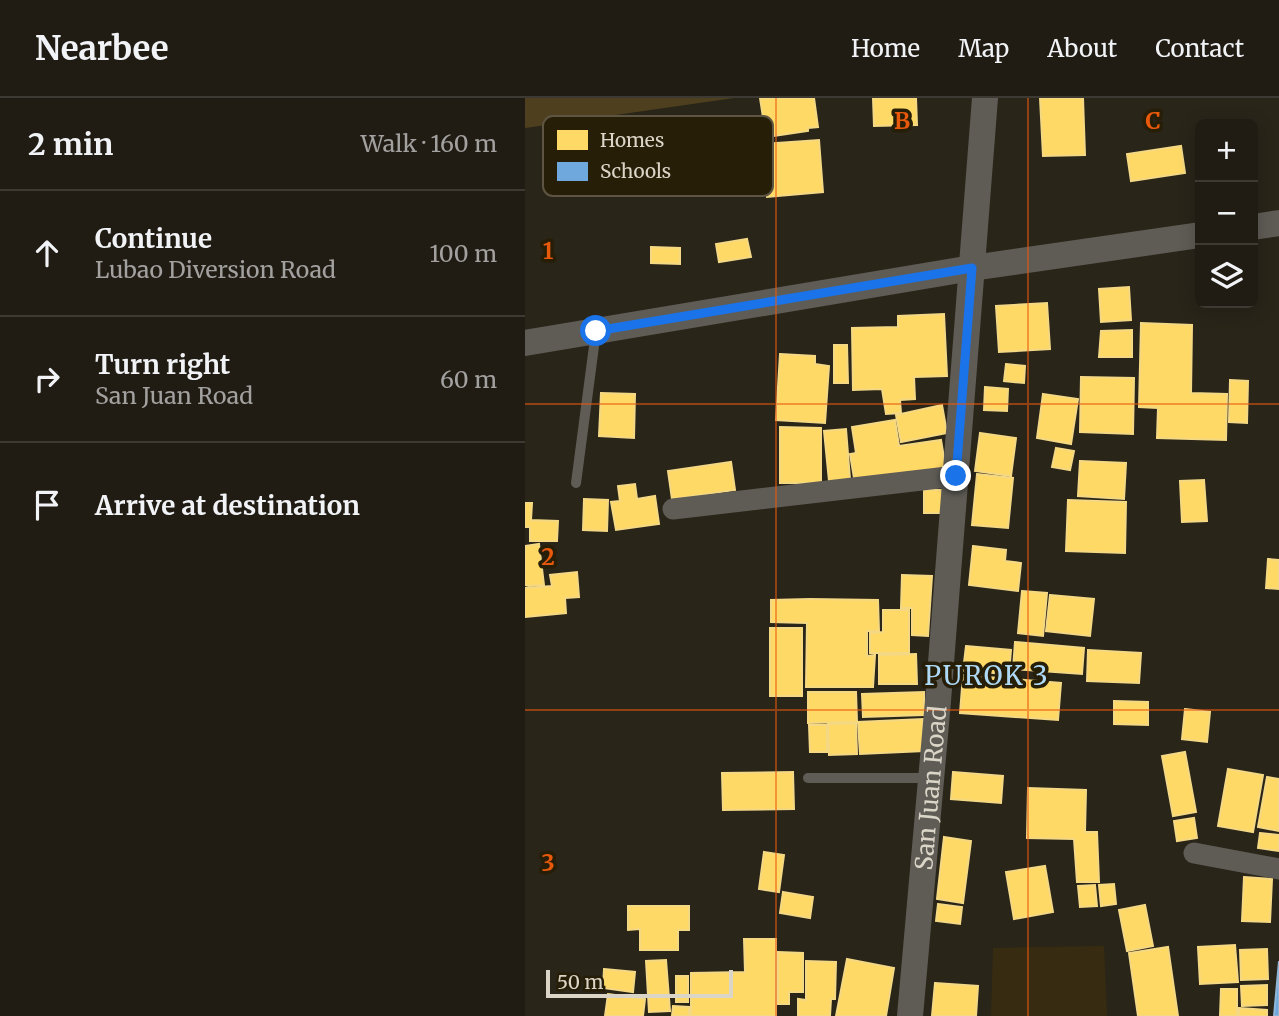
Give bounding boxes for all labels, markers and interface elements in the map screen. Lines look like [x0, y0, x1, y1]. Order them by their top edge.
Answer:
text: Nearbee [35, 28, 169, 69]
text: Home [851, 33, 920, 64]
text: Map [958, 33, 1009, 64]
text: About [1047, 33, 1117, 64]
text: Contact [1155, 33, 1244, 64]
text: B [894, 106, 910, 135]
text: C [1145, 106, 1161, 135]
legend [543, 116, 773, 196]
map controls [1195, 119, 1258, 308]
button: + [1195, 119, 1258, 182]
text: 2 min [28, 125, 113, 163]
text: Homes [600, 128, 664, 152]
text: Walk · 160 m [361, 129, 497, 158]
text: Schools [600, 159, 671, 183]
button: − [1195, 182, 1258, 245]
text: Continue [95, 222, 212, 255]
icon: ahead [28, 234, 66, 272]
text: 1 [543, 236, 554, 265]
text: 100 m [429, 239, 497, 268]
button: layers [1195, 245, 1258, 308]
text: Lubao Diversion Road [95, 255, 336, 284]
route start [580, 315, 611, 346]
text: Turn right [95, 348, 230, 381]
icon: right [28, 360, 66, 398]
text: 60 m [440, 365, 497, 394]
text: San Juan Road [95, 381, 253, 410]
route end [940, 460, 971, 491]
icon: arrive [28, 486, 66, 524]
text: Arrive at destination [95, 489, 360, 522]
text: 2 [541, 542, 555, 571]
district label: PUROK 3 [924, 659, 1050, 692]
street label: San Juan Road [908, 704, 953, 871]
text: 3 [541, 848, 555, 877]
scale bar [546, 967, 733, 999]
text: 50 m [557, 970, 603, 994]

